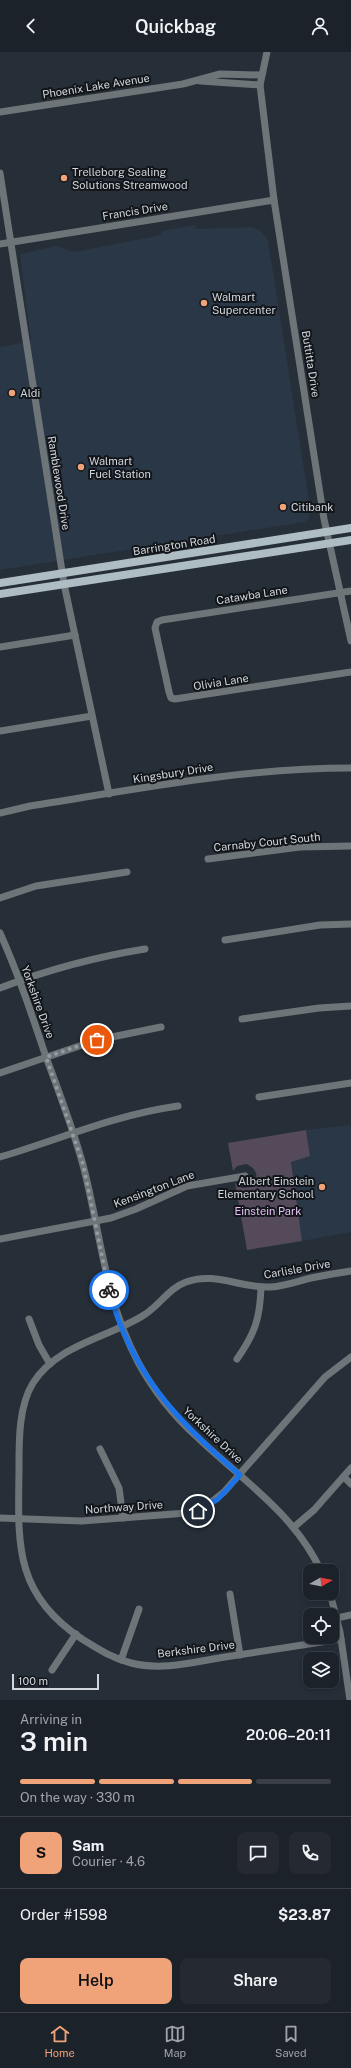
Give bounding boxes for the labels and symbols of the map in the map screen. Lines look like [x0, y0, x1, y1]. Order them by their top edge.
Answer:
street label: Phoenix Lake Avenue [41, 72, 151, 100]
place label: Trelleborg Sealing Solutions Streamwood [72, 166, 188, 191]
marker: Trelleborg Sealing Solutions Streamwood [59, 173, 69, 183]
street label: Francis Drive [101, 200, 169, 222]
place label: Walmart Supercenter [212, 291, 276, 316]
marker: Walmart Supercenter [199, 298, 209, 308]
street label: Buttitta Drive [300, 330, 322, 398]
place label: Aldi [20, 387, 40, 399]
marker: Aldi [7, 388, 17, 398]
street label: Ramblewood Drive [46, 435, 72, 531]
place label: Walmart Fuel Station [89, 455, 151, 480]
marker: Walmart Fuel Station [76, 462, 86, 472]
place label: Citibank [291, 501, 333, 513]
marker: Citibank [278, 502, 288, 512]
street label: Barrington Road [132, 533, 216, 557]
street label: Catawba Lane [215, 583, 289, 607]
street label: Olivia Lane [192, 672, 250, 692]
street label: Kingsbury Drive [132, 761, 214, 785]
street label: Carnaby Court South [213, 830, 321, 854]
street label: Yorkshire Drive [19, 964, 57, 1040]
pin [80, 1023, 114, 1057]
street label: Kensington Lane [112, 1168, 196, 1210]
place label: Albert Einstein Elementary School [217, 1175, 314, 1200]
marker: Albert Einstein Elementary School [317, 1182, 327, 1192]
park label: Einstein Park [235, 1205, 301, 1217]
street label: Carlisle Drive [263, 1257, 331, 1281]
courier [89, 1270, 129, 1310]
street label: Yorkshire Drive [181, 1404, 245, 1466]
pin [181, 1494, 215, 1528]
street label: Northway Drive [85, 1498, 163, 1516]
north arrow [303, 1564, 339, 1600]
street label: Berkshire Drive [157, 1638, 235, 1660]
scale bar [12, 1672, 99, 1691]

